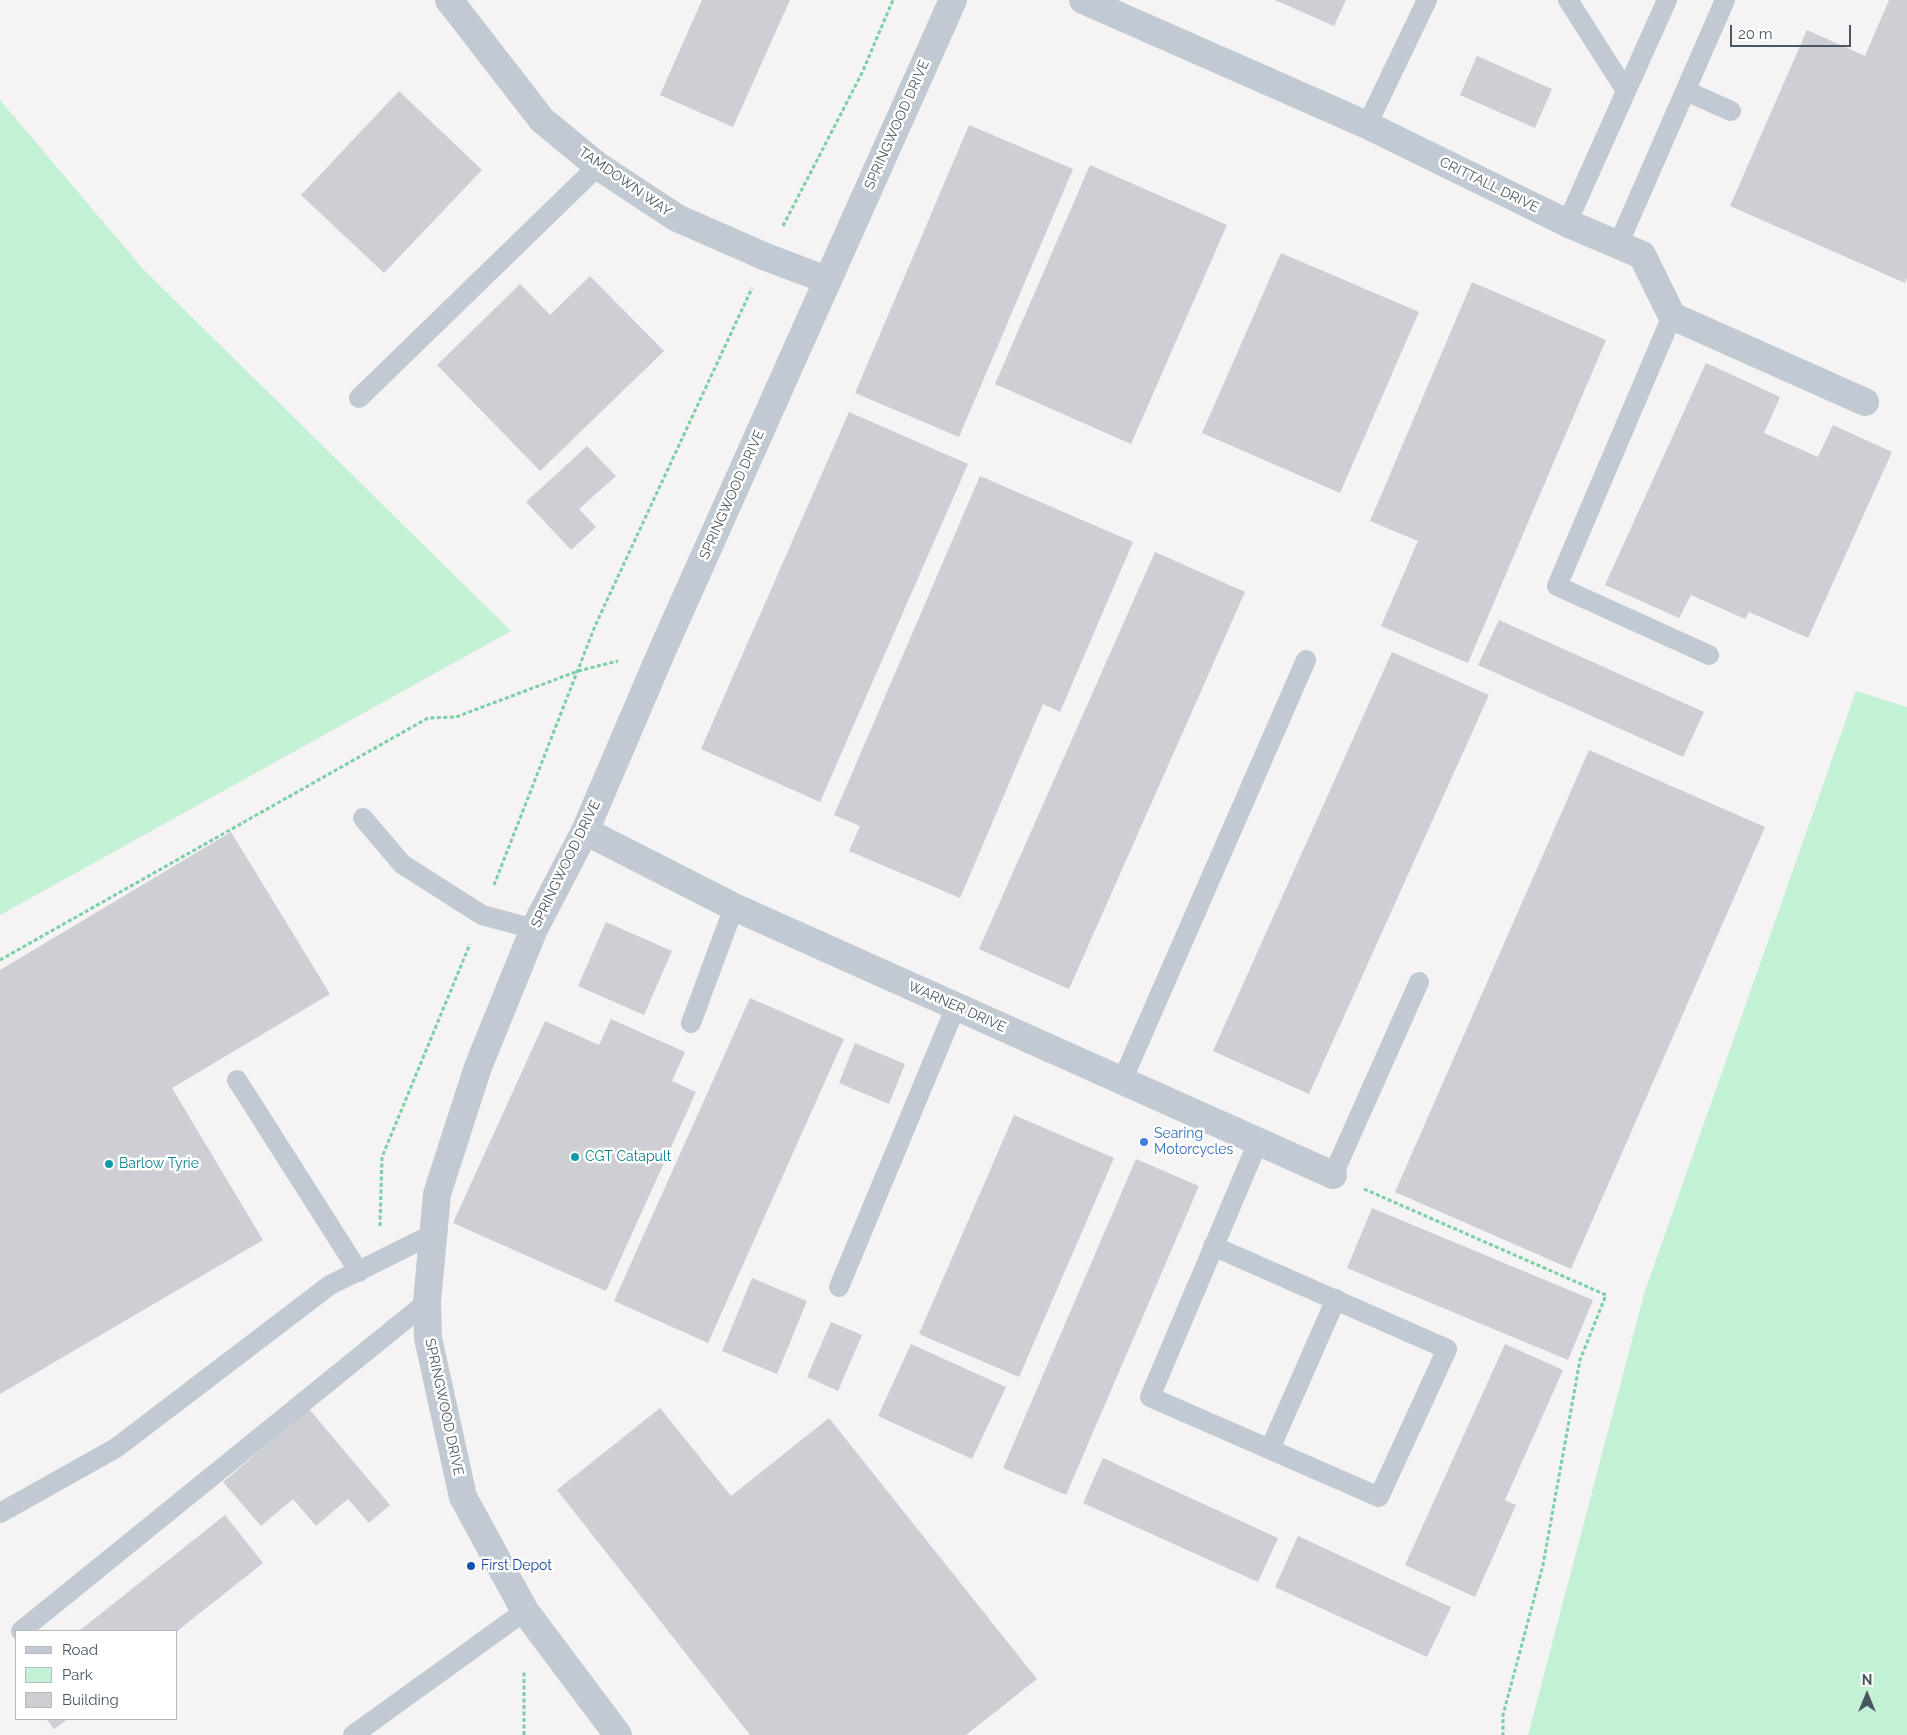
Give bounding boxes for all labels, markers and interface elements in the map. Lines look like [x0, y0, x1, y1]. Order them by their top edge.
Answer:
scale bar [1732, 15, 1853, 47]
text: 20 m [1738, 25, 1773, 43]
street label: SPRINGWOOD DRIVE [861, 58, 933, 192]
street label: TAMDOWN WAY [575, 144, 675, 220]
street label: CRITTALL DRIVE [1437, 154, 1541, 216]
street label: SPRINGWOOD DRIVE [696, 428, 768, 562]
street label: SPRINGWOOD DRIVE [528, 797, 604, 931]
street label: WARNER DRIVE [906, 978, 1008, 1036]
place label: Searing Motorcycles [1154, 1126, 1233, 1158]
marker: Searing Motorcycles [1138, 1136, 1150, 1148]
place label: CGT Catapult [585, 1149, 671, 1165]
marker: CGT Catapult [569, 1151, 581, 1163]
place label: Barlow Tyrie [119, 1156, 199, 1172]
marker: Barlow Tyrie [103, 1158, 115, 1170]
street label: SPRINGWOOD DRIVE [421, 1337, 467, 1477]
place label: First Depot [481, 1558, 552, 1574]
marker: First Depot [465, 1560, 477, 1572]
legend [15, 1630, 178, 1720]
text: Road [62, 1641, 98, 1659]
text: Park [62, 1666, 93, 1684]
north arrow [1842, 1670, 1892, 1720]
text: N [1862, 1672, 1872, 1688]
text: Building [62, 1691, 119, 1709]

